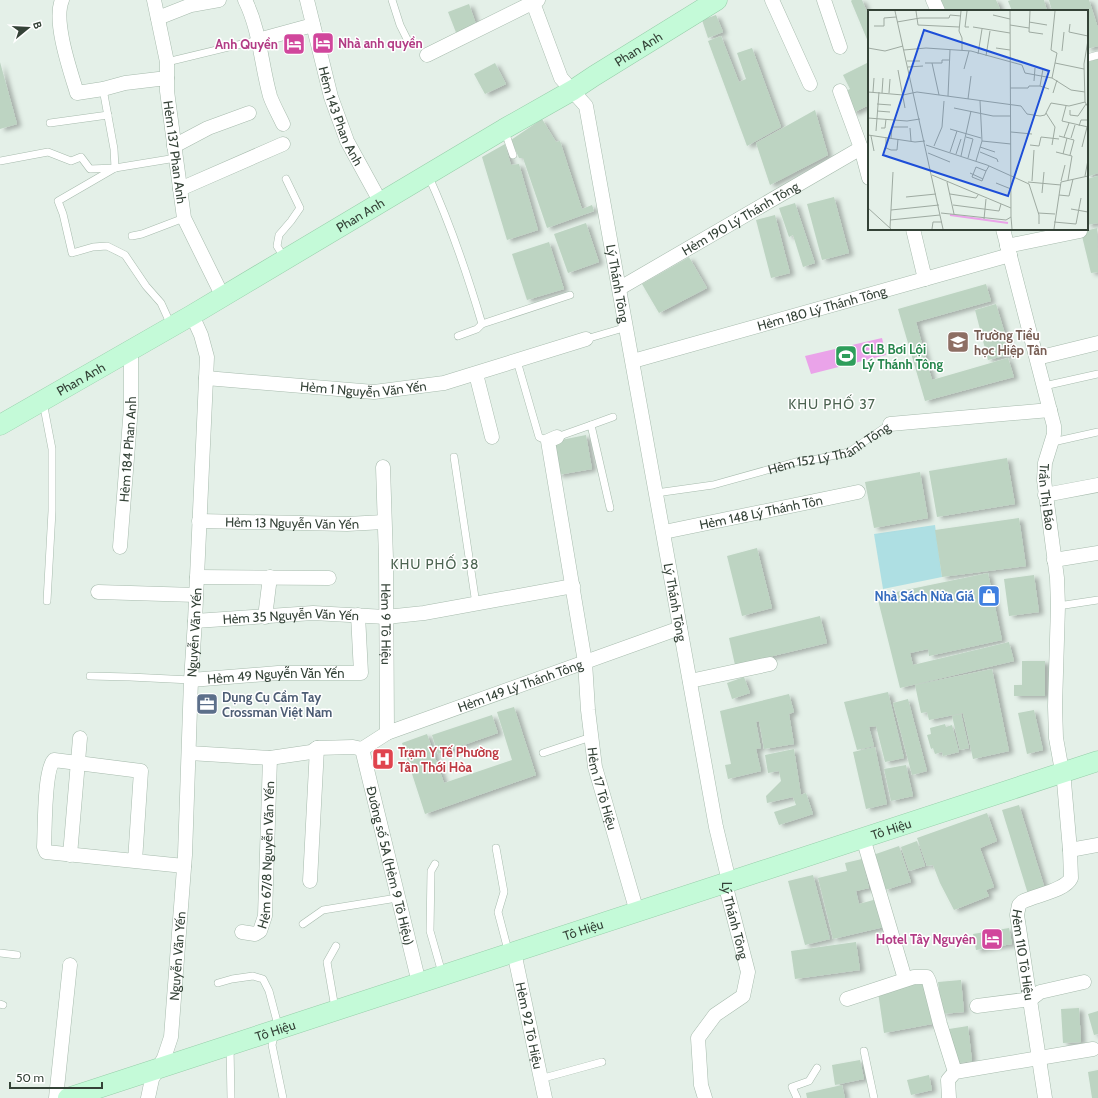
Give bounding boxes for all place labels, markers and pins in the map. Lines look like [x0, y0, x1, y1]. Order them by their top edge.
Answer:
hotel icon: Nhà anh quyền [310, 30, 336, 56]
hotel icon: Anh Quyền [281, 31, 307, 57]
place label: Nhà anh quyền [338, 35, 423, 51]
place label: Anh Quyền [215, 36, 278, 52]
place label: Trường Tiểu học Hiệp Tân [974, 327, 1047, 358]
school or university icon: Trường Tiểu học Hiệp Tân [945, 329, 971, 355]
place label: CLB Bơi Lội Lý Thánh Tông [862, 341, 943, 372]
sports icon: CLB Bơi Lội Lý Thánh Tông [833, 343, 859, 369]
shop icon: Nhà Sách Nửa Giá [976, 583, 1002, 609]
place label: Nhà Sách Nửa Giá [875, 588, 975, 604]
place label: Dụng Cụ Cầm Tay Crossman Việt Nam [222, 689, 332, 720]
office icon: Dụng Cụ Cầm Tay Crossman Việt Nam [194, 691, 220, 717]
place label: Trạm Y Tế Phường Tân Thới Hòa [398, 744, 499, 775]
hospital icon: Trạm Y Tế Phường Tân Thới Hòa [370, 746, 396, 772]
hotel icon: Hotel Tây Nguyên [979, 926, 1005, 952]
place label: Hotel Tây Nguyên [876, 931, 976, 947]

